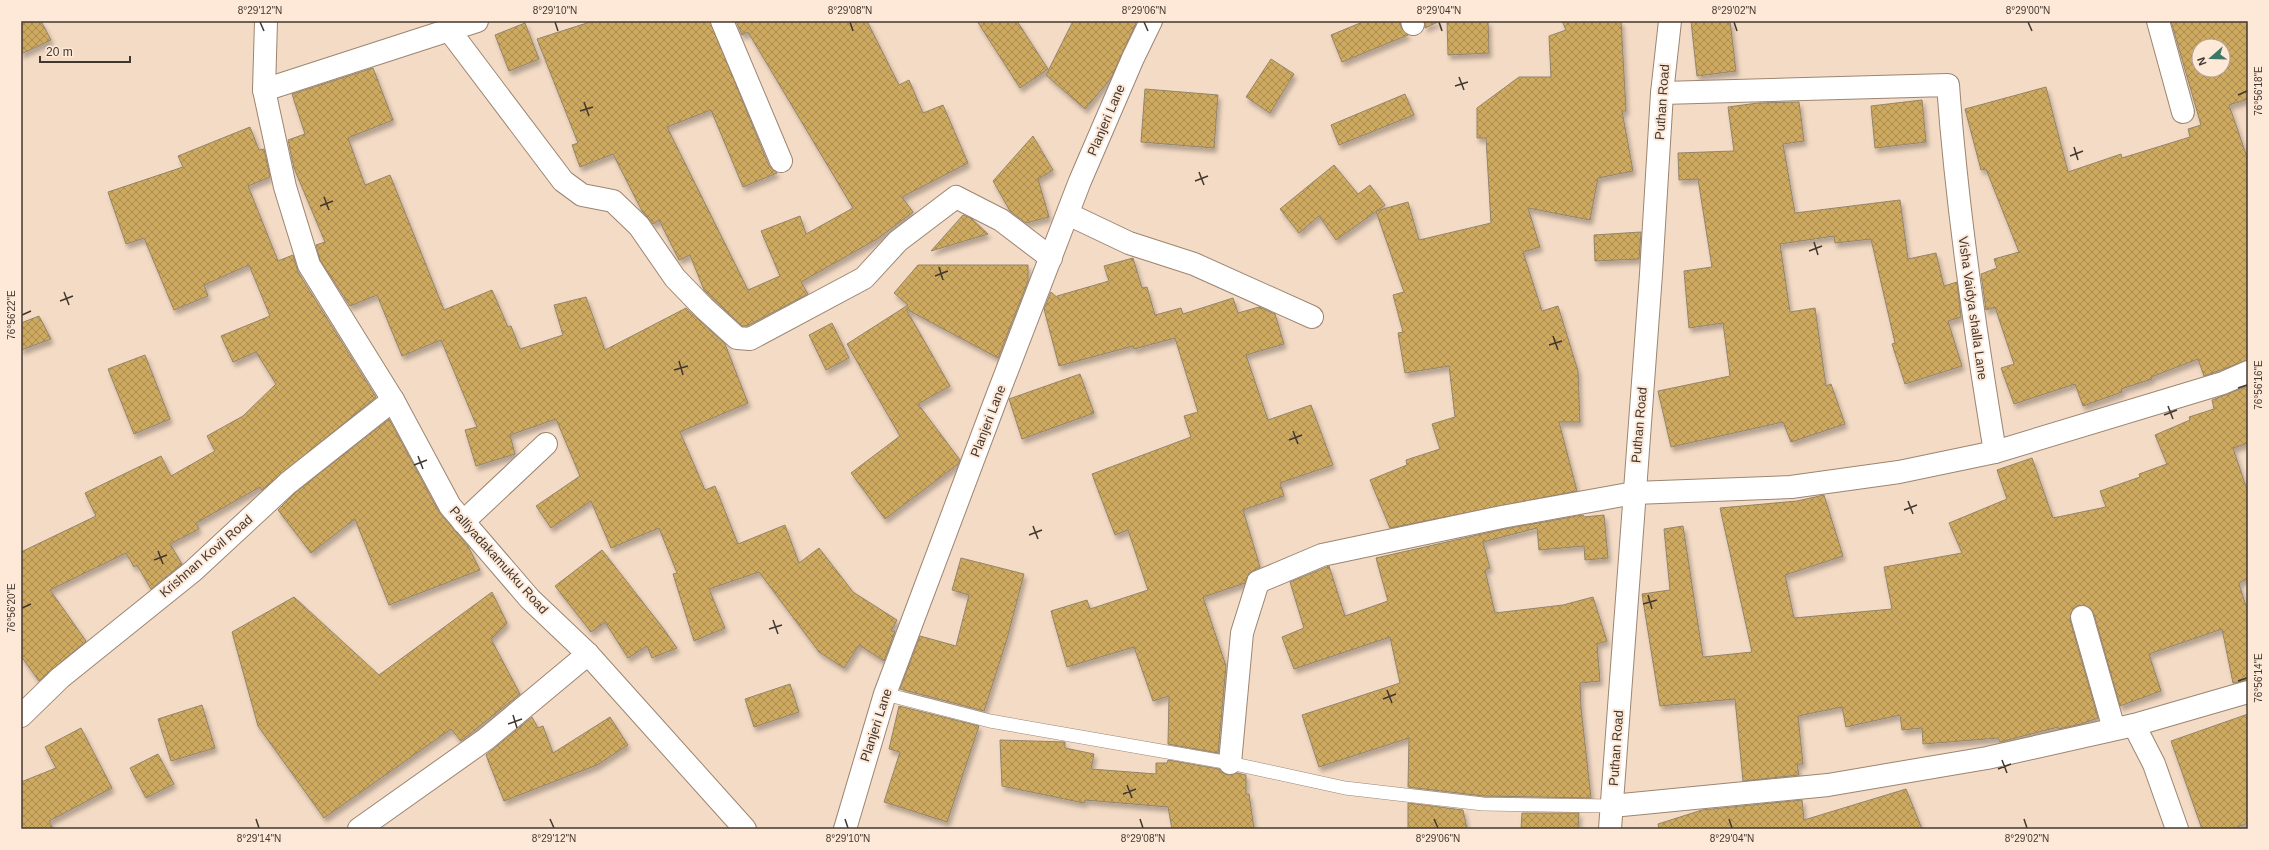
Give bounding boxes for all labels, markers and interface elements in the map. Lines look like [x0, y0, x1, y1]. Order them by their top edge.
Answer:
text: 8°29'12"N [238, 5, 282, 16]
text: 8°29'10"N [533, 5, 577, 16]
text: 8°29'08"N [828, 5, 872, 16]
text: 8°29'06"N [1122, 5, 1166, 16]
text: 8°29'04"N [1417, 5, 1461, 16]
text: 8°29'02"N [1712, 5, 1756, 16]
text: 8°29'00"N [2006, 5, 2050, 16]
scale bar [40, 38, 130, 64]
north arrow [2191, 38, 2231, 78]
text: 20 m [46, 45, 73, 59]
text: N [2195, 56, 2209, 67]
street label: Puthan Road [1652, 64, 1672, 140]
text: 76°56'18"E [2253, 66, 2264, 116]
street label: Planjeri Lane [1084, 82, 1128, 158]
street label: Visha Vaidya shalla Lane [1955, 235, 1991, 381]
text: 76°56'22"E [6, 290, 17, 340]
text: 76°56'16"E [2253, 360, 2264, 410]
street label: Planjeri Lane [967, 383, 1009, 459]
street label: Puthan Road [1628, 387, 1650, 463]
street label: Palliyadakamukku Road [447, 503, 551, 617]
street label: Krishnan Kovil Road [157, 512, 255, 600]
text: 76°56'20"E [6, 583, 17, 633]
text: 76°56'14"E [2253, 653, 2264, 703]
street label: Planjeri Lane [857, 687, 895, 763]
street label: Puthan Road [1606, 710, 1626, 786]
text: 8°29'14"N [237, 833, 281, 844]
text: 8°29'12"N [532, 833, 576, 844]
text: 8°29'10"N [826, 833, 870, 844]
text: 8°29'08"N [1121, 833, 1165, 844]
text: 8°29'06"N [1416, 833, 1460, 844]
text: 8°29'04"N [1710, 833, 1754, 844]
text: 8°29'02"N [2005, 833, 2049, 844]

